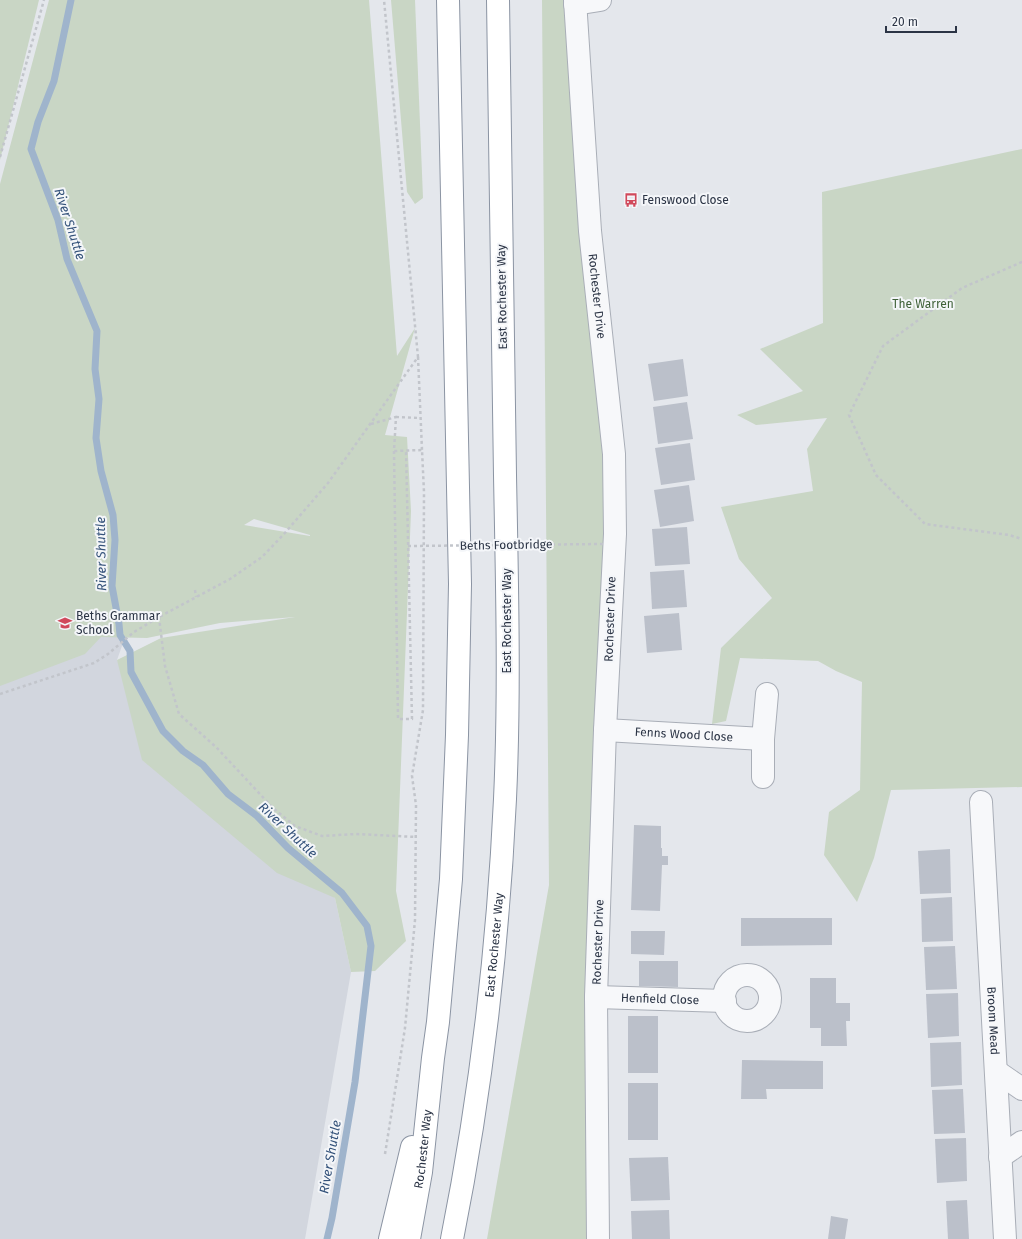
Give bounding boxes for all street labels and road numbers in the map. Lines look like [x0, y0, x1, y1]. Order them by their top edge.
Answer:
street label: East Rochester Way [494, 244, 510, 350]
street label: Rochester Drive [585, 253, 609, 340]
street label: Beths Footbridge [460, 537, 552, 553]
street label: East Rochester Way [500, 568, 514, 674]
street label: Rochester Drive [602, 576, 618, 662]
street label: Fenns Wood Close [634, 725, 733, 744]
street label: East Rochester Way [482, 892, 506, 998]
street label: Rochester Drive [590, 899, 606, 985]
street label: Broom Mead [984, 986, 1002, 1055]
street label: Henfield Close [621, 991, 699, 1007]
street label: Rochester Way [411, 1109, 435, 1190]

